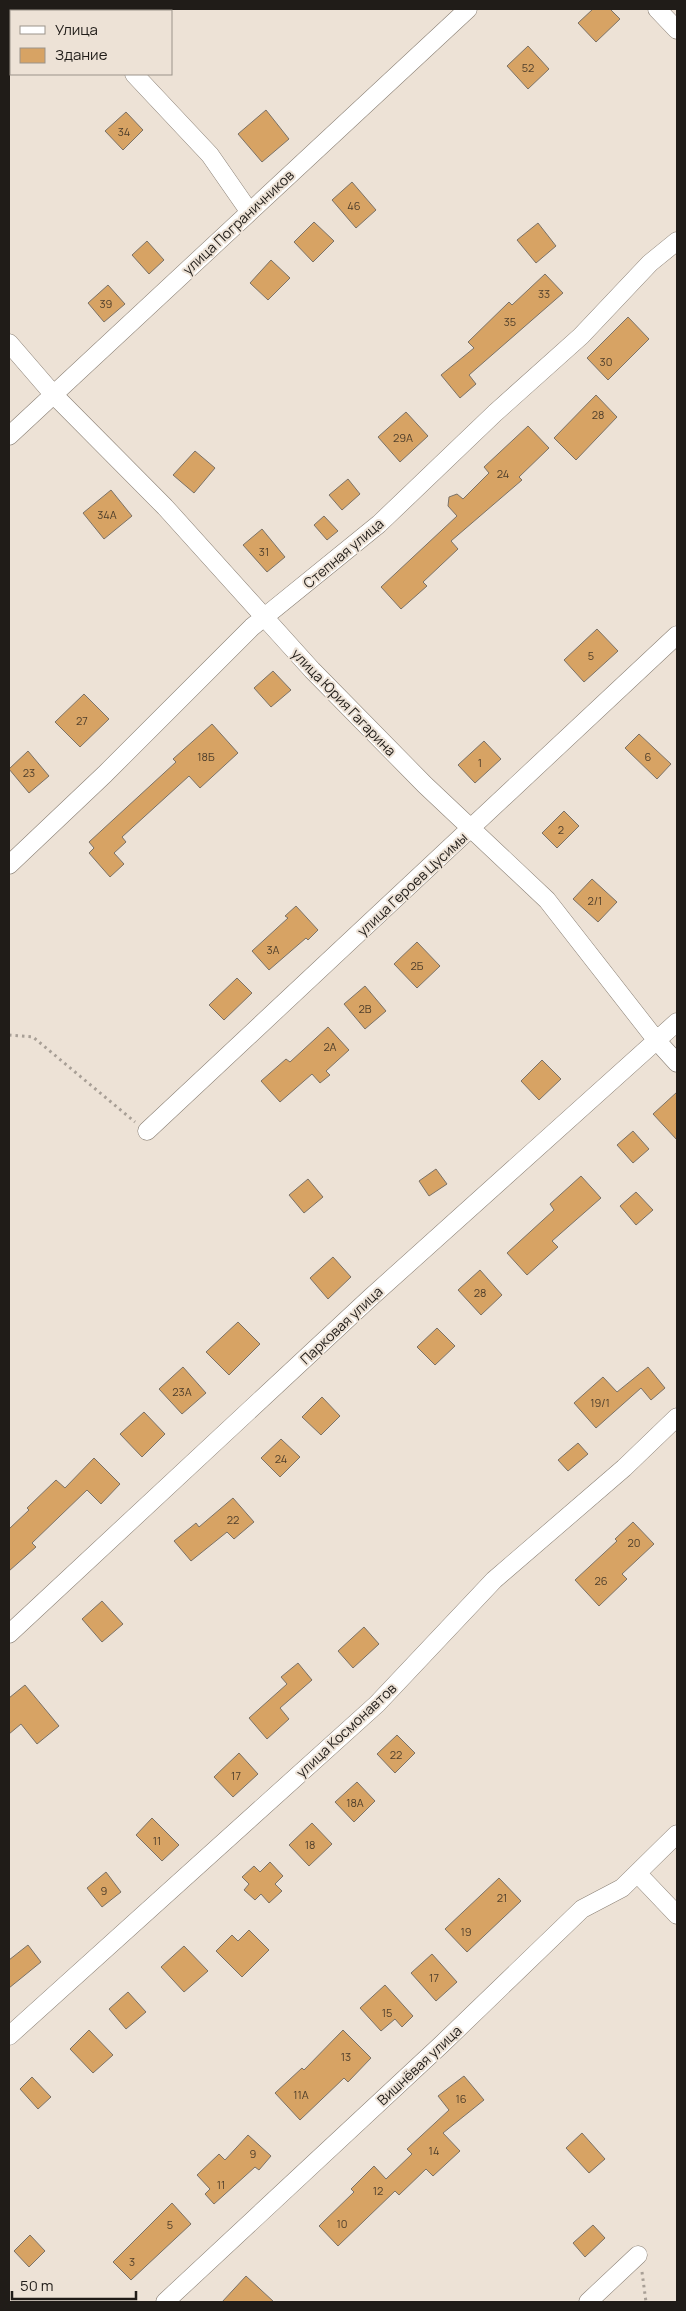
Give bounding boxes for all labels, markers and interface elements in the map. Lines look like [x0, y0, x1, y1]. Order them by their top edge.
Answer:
legend [10, 10, 172, 75]
text: Улица [55, 19, 98, 40]
text: Здание [55, 44, 108, 65]
house number: 52 [522, 60, 534, 75]
house number: 34 [118, 124, 130, 139]
street label: улица Пограничников [178, 165, 298, 279]
house number: 46 [347, 198, 361, 213]
house number: 33 [538, 286, 550, 301]
house number: 39 [100, 296, 113, 311]
house number: 35 [504, 314, 516, 329]
house number: 30 [600, 354, 612, 369]
house number: 28 [592, 407, 604, 422]
house number: 29А [393, 430, 413, 445]
house number: 24 [497, 466, 509, 481]
house number: 34А [97, 507, 117, 522]
street label: Степная улица [299, 514, 387, 592]
house number: 31 [259, 544, 269, 559]
street label: улица Юрия Гагарина [288, 644, 400, 760]
house number: 5 [588, 648, 594, 663]
house number: 27 [76, 713, 88, 728]
house number: 18Б [197, 749, 215, 764]
house number: 6 [645, 749, 652, 764]
house number: 1 [478, 755, 482, 770]
house number: 23 [23, 765, 35, 780]
house number: 2 [558, 822, 564, 837]
street label: улица Героев Цусимы [353, 828, 471, 940]
house number: 2/1 [588, 893, 602, 908]
house number: 3А [266, 942, 280, 957]
house number: 2Б [411, 958, 424, 973]
house number: 2В [358, 1001, 372, 1016]
house number: 2А [323, 1039, 337, 1054]
street label: Парковая улица [296, 1282, 386, 1368]
house number: 28 [474, 1285, 486, 1300]
house number: 23А [172, 1384, 192, 1399]
house number: 19/1 [590, 1395, 610, 1410]
house number: 24 [275, 1451, 287, 1466]
house number: 22 [227, 1512, 239, 1527]
house number: 20 [628, 1535, 640, 1550]
house number: 26 [594, 1573, 608, 1588]
street label: улица Космонавтов [292, 1678, 401, 1781]
house number: 22 [390, 1747, 402, 1762]
house number: 17 [231, 1768, 241, 1783]
house number: 18А [346, 1795, 364, 1810]
house number: 11 [153, 1833, 161, 1848]
house number: 18 [305, 1837, 315, 1852]
house number: 9 [101, 1883, 108, 1898]
house number: 21 [497, 1890, 507, 1905]
house number: 19 [460, 1924, 472, 1939]
house number: 17 [429, 1970, 439, 1985]
house number: 15 [382, 2005, 392, 2020]
street label: Вишнёвая улица [373, 2021, 465, 2109]
house number: 13 [341, 2049, 351, 2064]
house number: 11А [293, 2087, 309, 2102]
house number: 16 [455, 2091, 467, 2106]
house number: 14 [429, 2143, 439, 2158]
house number: 9 [250, 2146, 257, 2161]
house number: 11 [217, 2177, 225, 2192]
house number: 12 [373, 2183, 383, 2198]
house number: 10 [336, 2216, 348, 2231]
house number: 5 [167, 2217, 173, 2232]
house number: 3 [129, 2254, 135, 2269]
scale bar [12, 2268, 136, 2300]
text: 50 m [20, 2275, 54, 2296]

